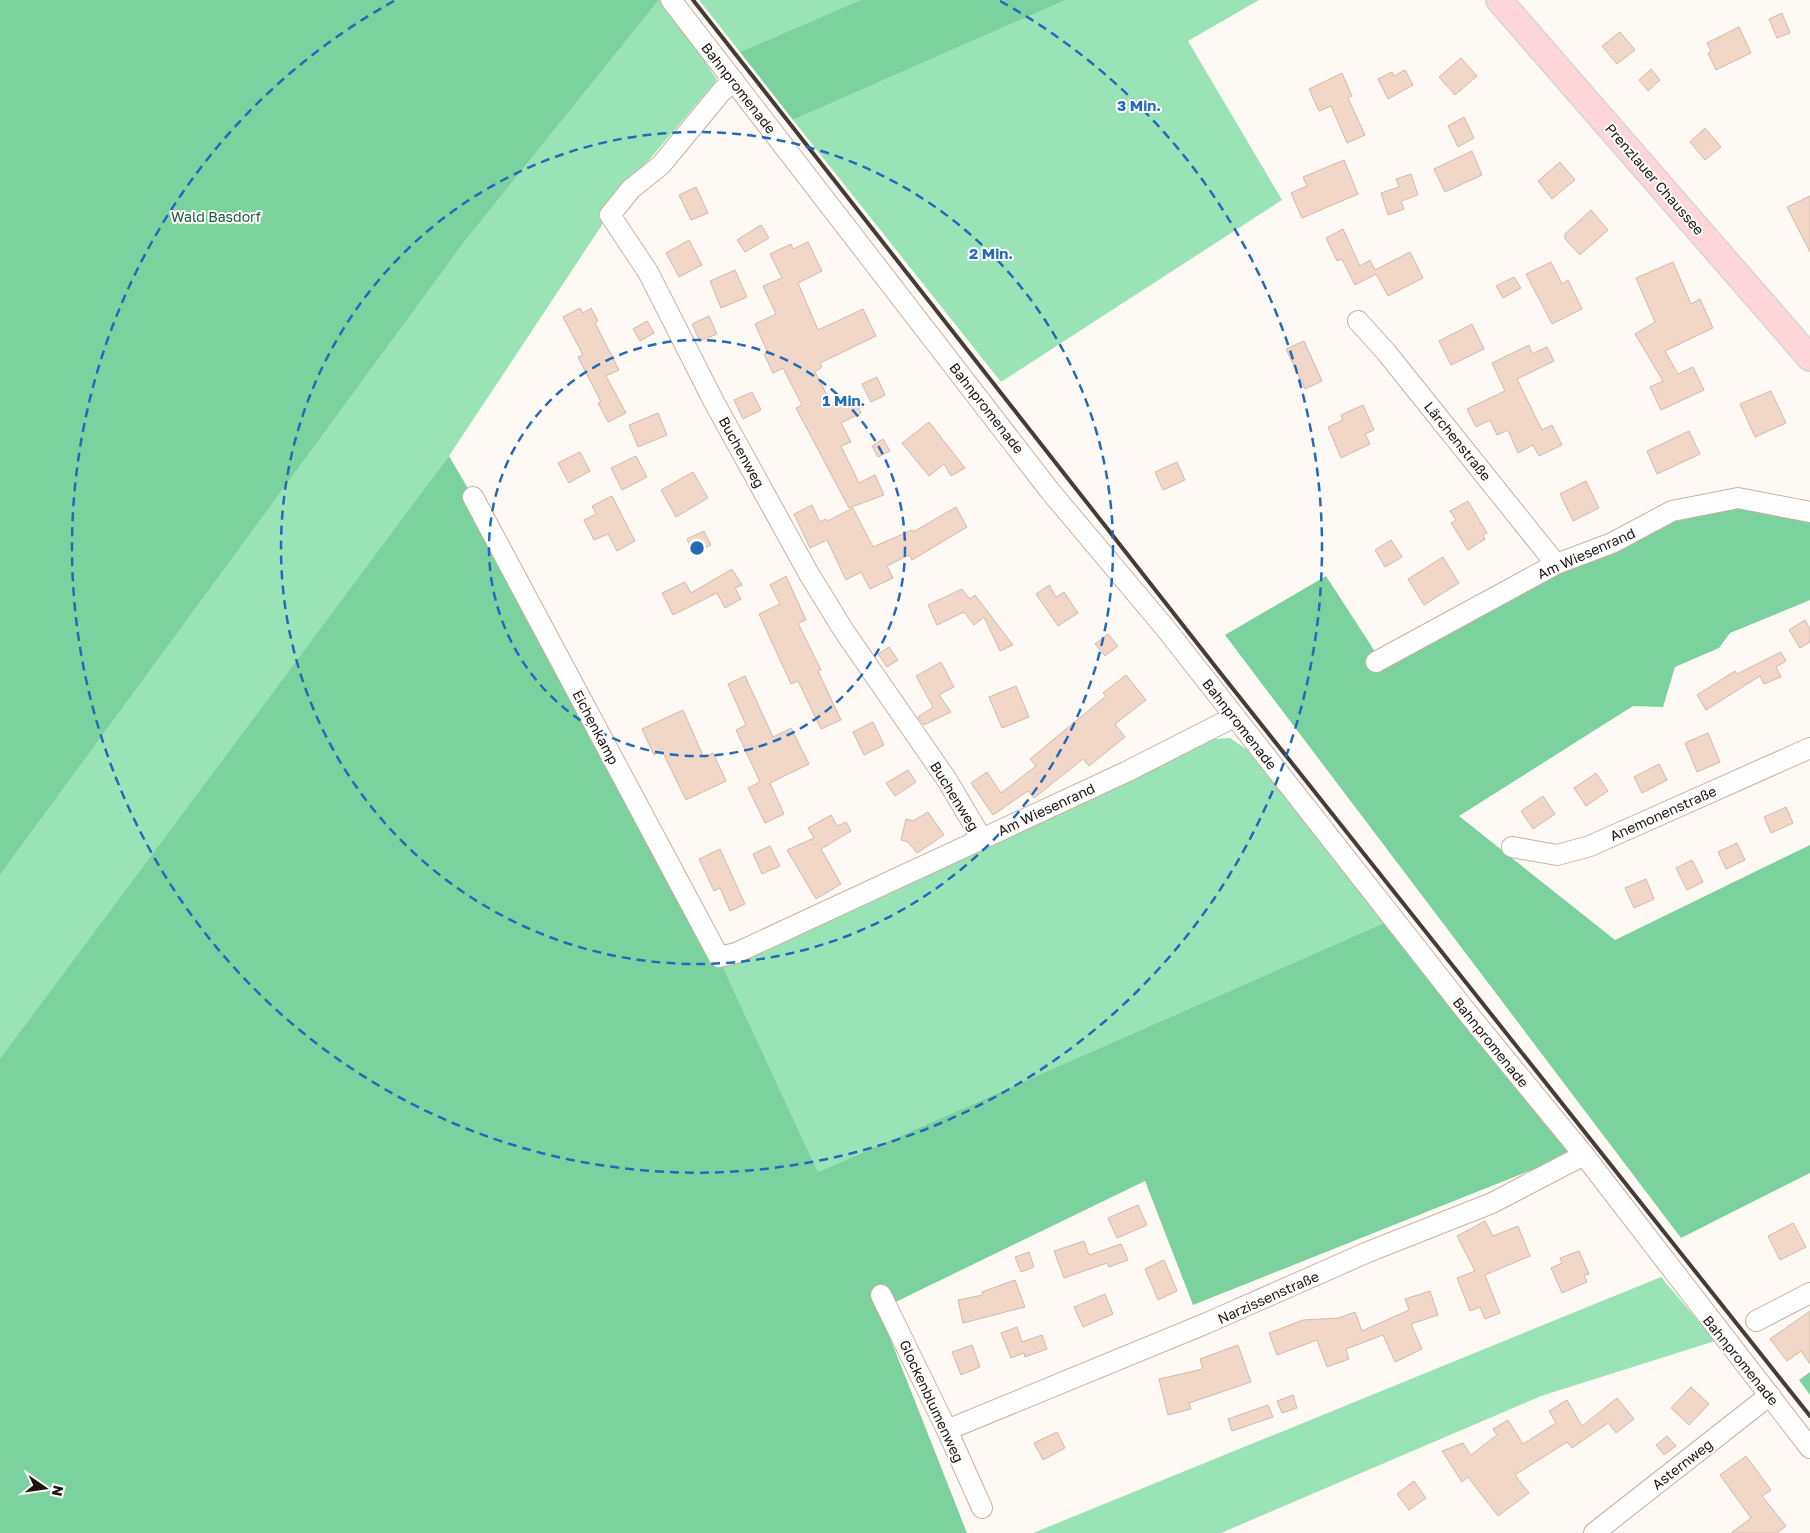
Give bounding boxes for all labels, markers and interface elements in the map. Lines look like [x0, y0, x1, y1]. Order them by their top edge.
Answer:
street label: Bahnpromenade [698, 39, 780, 137]
text: 3 Min. [1117, 96, 1161, 114]
street label: Prenzlauer Chaussee [1602, 120, 1708, 238]
park label: Wald Basdorf [171, 208, 261, 225]
text: 2 Min. [969, 244, 1013, 262]
street label: Bahnpromenade [946, 359, 1028, 457]
text: 1 Min. [823, 391, 865, 409]
street label: Lärchenstraße [1421, 398, 1495, 484]
street label: Buchenweg [716, 413, 768, 491]
street label: Am Wiesenrand [1534, 524, 1638, 582]
centre of rings [688, 539, 706, 557]
street label: Bahnpromenade [1199, 675, 1281, 773]
street label: Eichenkamp [569, 687, 623, 767]
street label: Buchenweg [927, 758, 983, 834]
street label: Am Wiesenrand [995, 779, 1097, 839]
street label: Anemonenstraße [1607, 782, 1719, 844]
street label: Bahnpromenade [1450, 994, 1532, 1090]
street label: Narzissenstraße [1215, 1267, 1321, 1327]
street label: Bahnpromenade [1700, 1312, 1782, 1408]
street label: Glockenblumenweg [896, 1337, 968, 1465]
street label: Asternweg [1648, 1435, 1716, 1493]
north arrow [20, 1463, 70, 1513]
text: N [49, 1484, 68, 1498]

